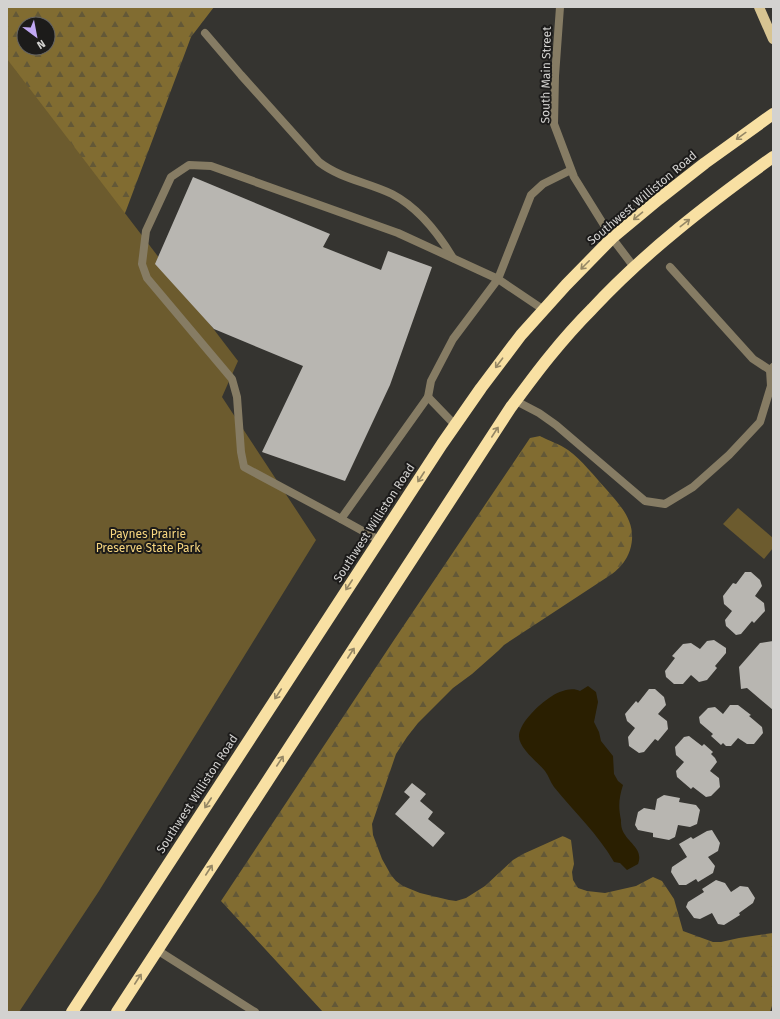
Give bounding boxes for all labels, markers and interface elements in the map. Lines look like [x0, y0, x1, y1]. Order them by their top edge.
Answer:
north arrow [16, 16, 56, 56]
street label: South Main Street [538, 26, 554, 124]
text: N [34, 37, 48, 52]
one-way arrow [736, 132, 747, 141]
street label: Southwest Williston Road [584, 148, 700, 248]
one-way arrow [633, 212, 644, 221]
one-way arrow [679, 219, 690, 227]
one-way arrow [580, 260, 590, 270]
one-way arrow [495, 358, 504, 369]
one-way arrow [491, 427, 499, 438]
street label: Southwest Williston Road [330, 461, 418, 585]
one-way arrow [416, 471, 425, 482]
park label: Paynes Prairie Preserve State Park [96, 527, 201, 555]
one-way arrow [345, 579, 353, 590]
one-way arrow [347, 647, 355, 658]
one-way arrow [274, 688, 282, 700]
street label: Southwest Williston Road [153, 732, 241, 856]
one-way arrow [276, 756, 284, 767]
one-way arrow [203, 797, 211, 809]
one-way arrow [205, 865, 213, 876]
one-way arrow [134, 974, 142, 985]

